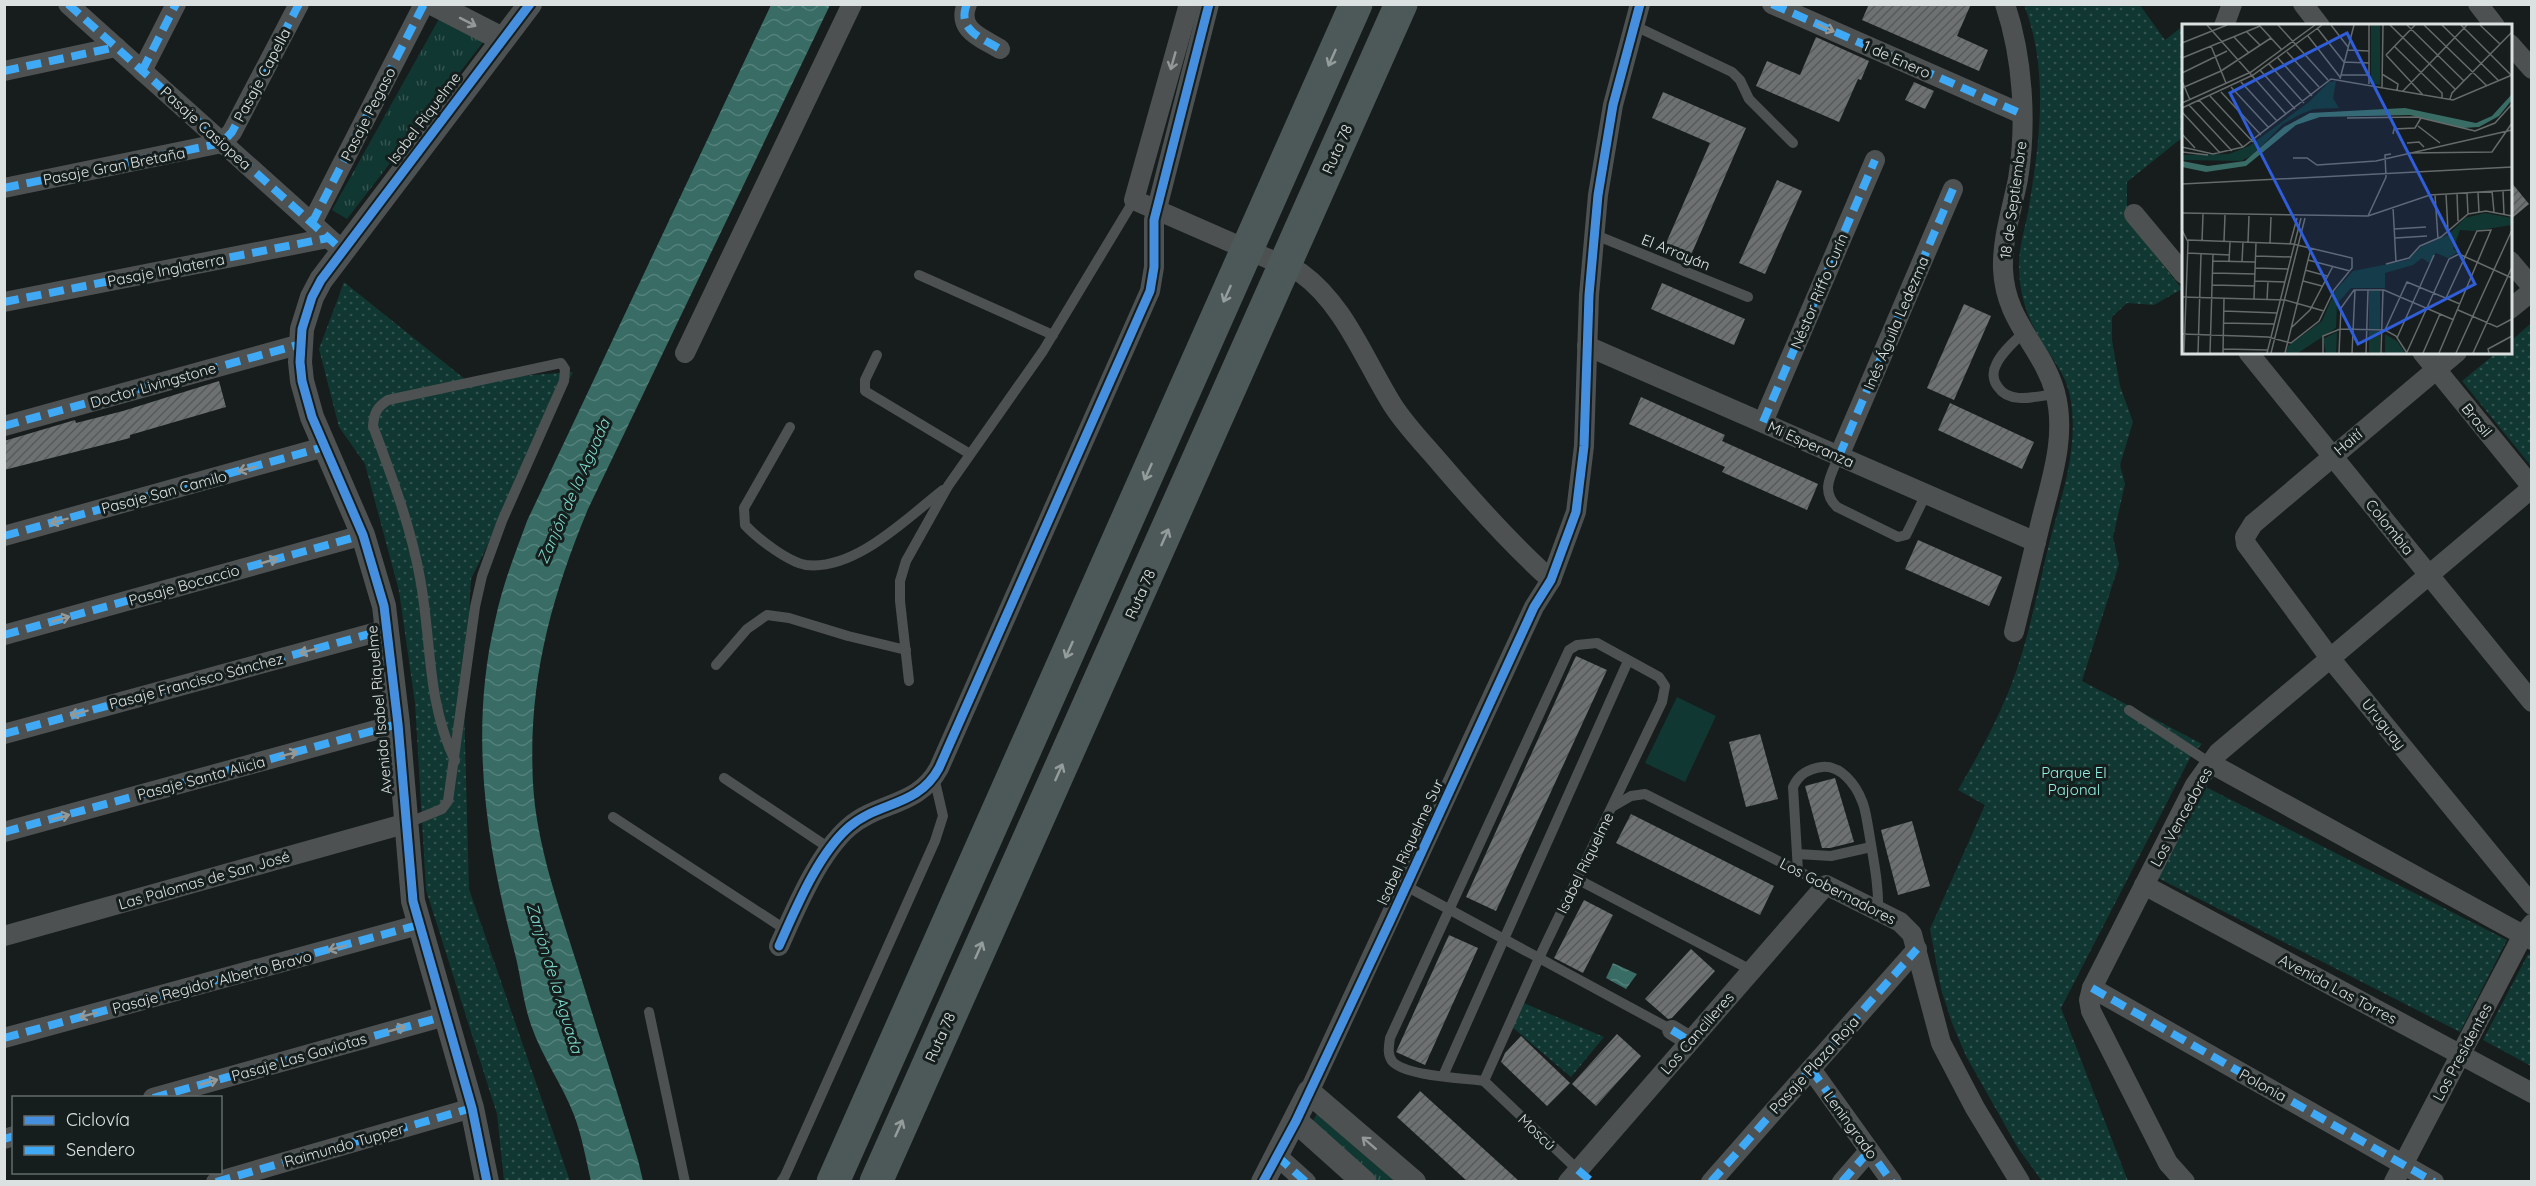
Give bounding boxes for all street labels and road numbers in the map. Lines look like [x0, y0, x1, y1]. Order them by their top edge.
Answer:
street label: Pasaje Capella [229, 25, 295, 125]
street label: 1 de Enero [1860, 36, 1934, 82]
street label: Pasaje Pegaso [336, 64, 400, 164]
street label: Isabel Riquelme [383, 68, 465, 168]
street label: Pasaje Casiopea [157, 82, 255, 174]
street label: Ruta 78 [1318, 121, 1356, 177]
street label: 18 de Septiembre [1995, 140, 2031, 260]
street label: Pasaje Gran Bretaña [41, 143, 187, 189]
street label: El Arrayán [1639, 230, 1713, 274]
street label: Néstor Riffo Curín [1786, 230, 1852, 352]
street label: Pasaje Inglaterra [106, 249, 226, 291]
street label: Inés Águila Ledezma [1859, 253, 1933, 393]
street label: Doctor Livingstone [88, 358, 218, 412]
street label: Brasil [2458, 399, 2496, 441]
street label: Mi Esperanza [1765, 417, 1857, 471]
street label: Haití [2330, 424, 2367, 459]
street label: Pasaje San Camilo [99, 466, 229, 518]
street label: Colombia [2362, 495, 2418, 559]
street label: Pasaje Bocaccio [126, 560, 242, 610]
street label: Ruta 78 [1121, 566, 1159, 622]
street label: Avenida Isabel Riquelme [362, 625, 396, 795]
street label: Pasaje Francisco Sánchez [107, 649, 285, 713]
street label: Uruguay [2358, 695, 2410, 753]
street label: Pasaje Santa Alicia [135, 752, 267, 804]
street label: Los Vencedores [2146, 764, 2216, 870]
street label: Isabel Riquelme Sur [1372, 776, 1448, 908]
street label: Isabel Riquelme [1552, 809, 1618, 917]
street label: Las Palomas de San José [116, 846, 292, 914]
street label: Los Gobernadores [1777, 854, 1899, 928]
street label: Pasaje Regidor Alberto Bravo [110, 946, 314, 1018]
street label: Avenida Las Torres [2276, 950, 2400, 1028]
street label: Los Cancilleres [1656, 988, 1738, 1078]
street label: Los Presidentes [2428, 1000, 2496, 1104]
street label: Ruta 78 [921, 1009, 959, 1065]
street label: Pasaje Plaza Roja [1765, 1012, 1863, 1118]
street label: Pasaje Las Gaviotas [229, 1029, 369, 1085]
street label: Polonia [2236, 1064, 2290, 1106]
street label: Leningrado [1820, 1087, 1882, 1163]
street label: Moscú [1514, 1110, 1560, 1154]
street label: Raimundo Tupper [282, 1119, 406, 1171]

